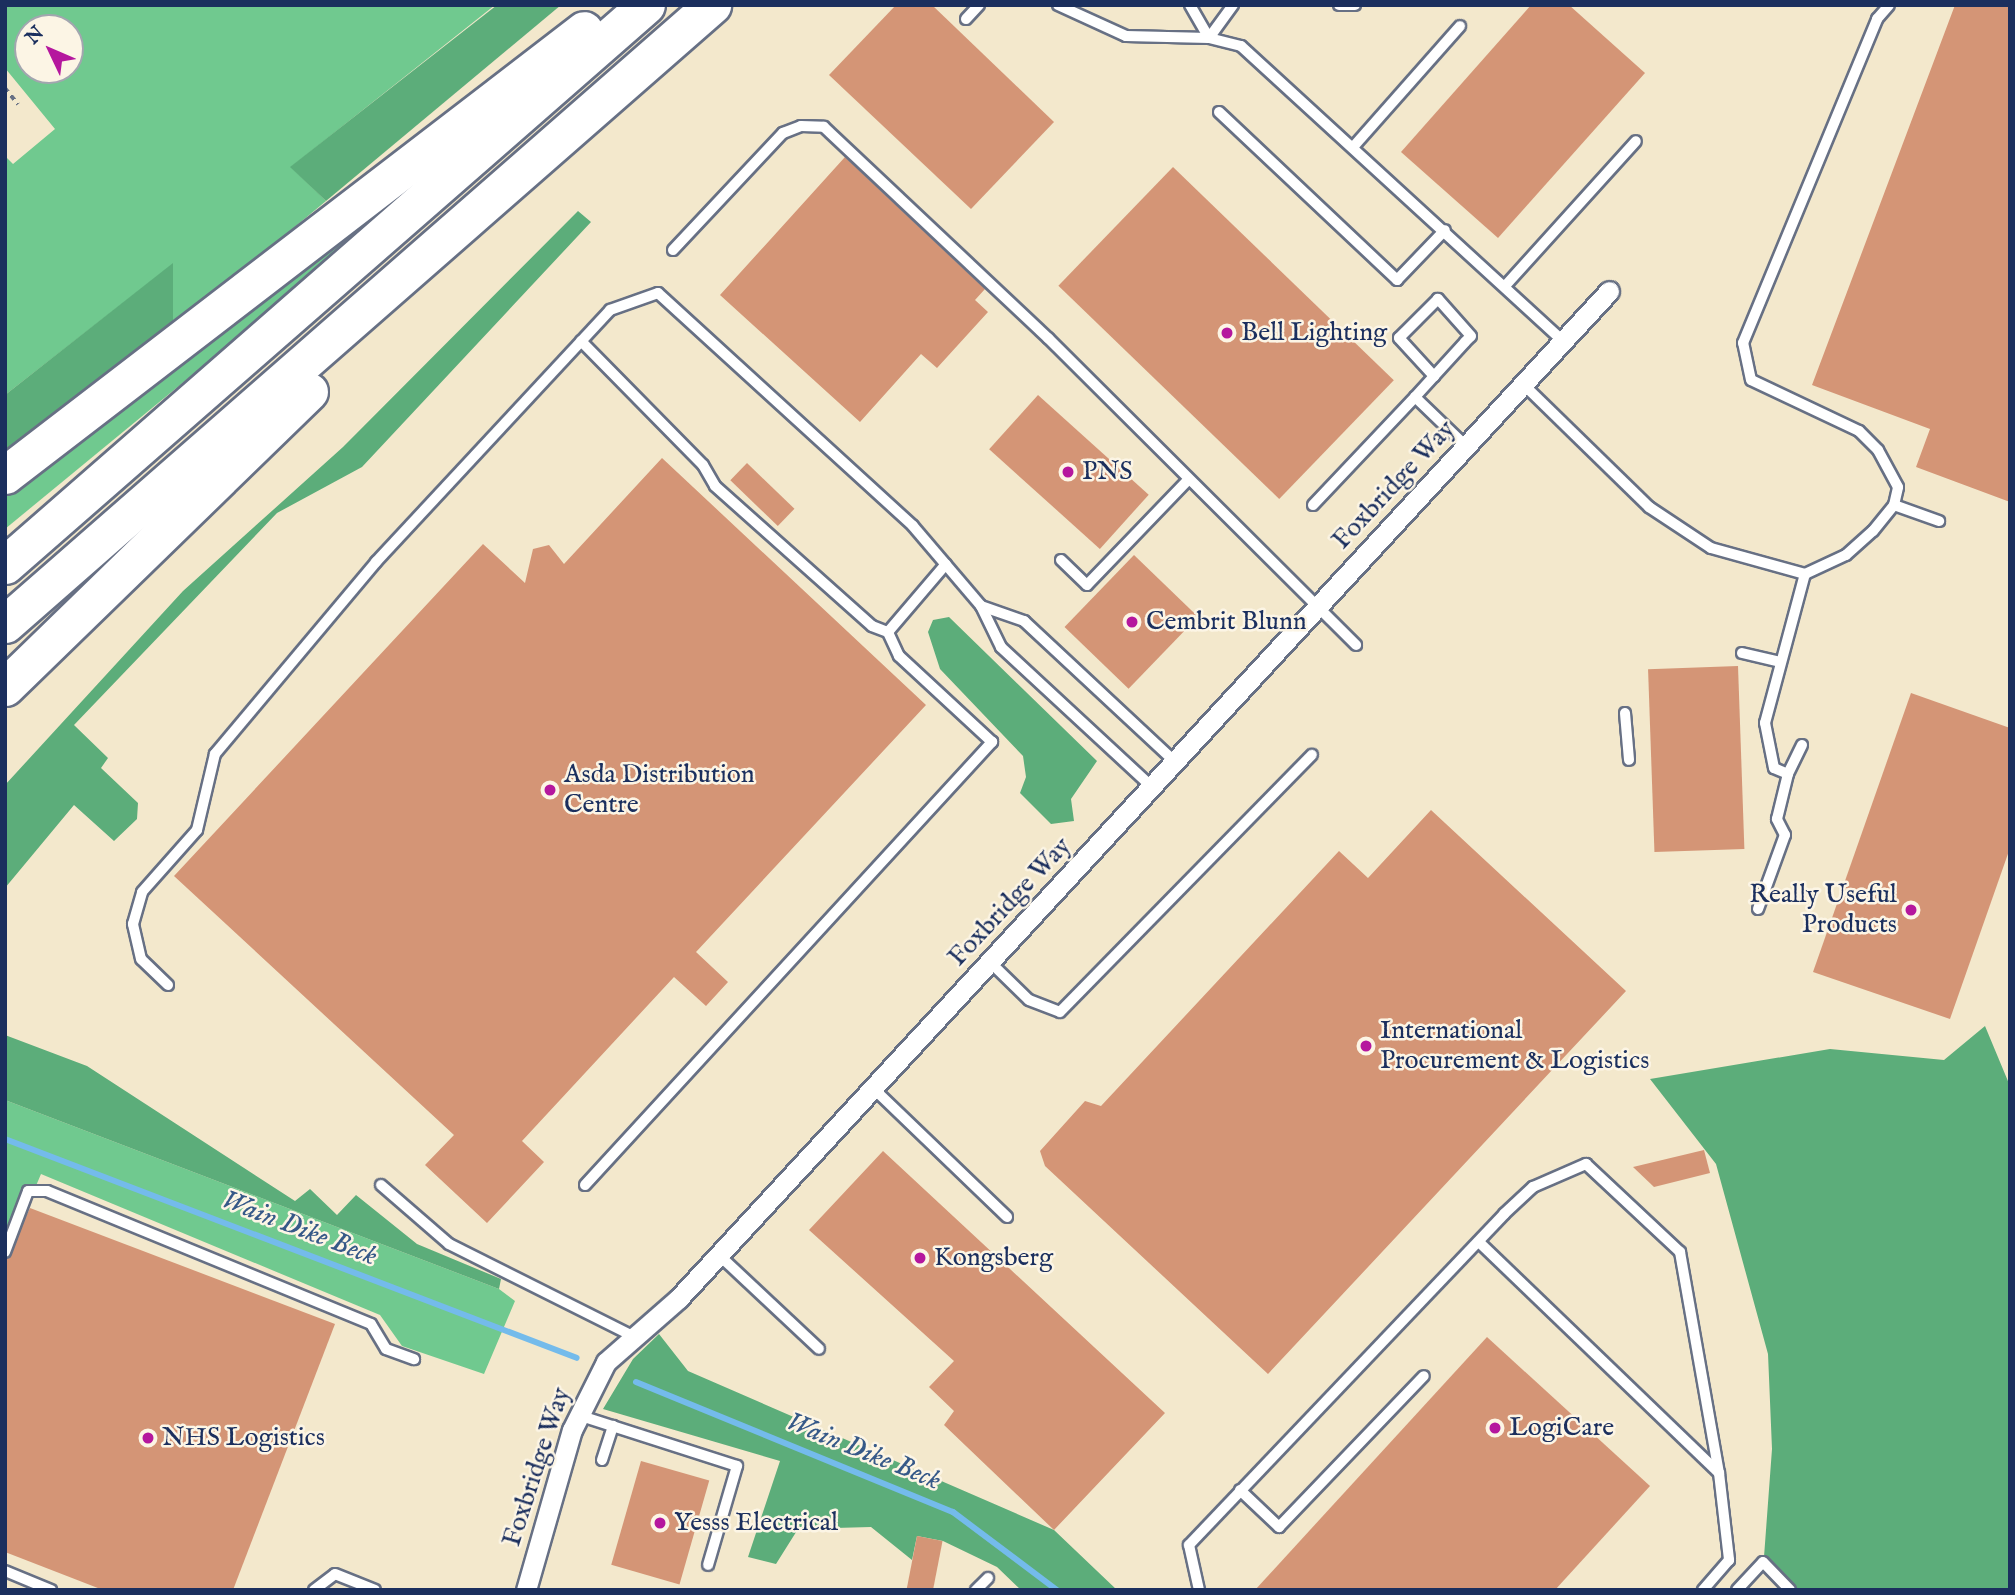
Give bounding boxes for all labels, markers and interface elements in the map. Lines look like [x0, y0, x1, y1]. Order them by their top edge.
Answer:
north arrow [14, 14, 84, 84]
text: N [21, 22, 50, 50]
place label: Bell Lighting [1241, 317, 1387, 349]
marker: Bell Lighting [1219, 325, 1235, 341]
street label: Foxbridge Way [1326, 414, 1462, 556]
place label: PNS [1082, 456, 1133, 488]
marker: PNS [1060, 464, 1076, 480]
place label: Cembrit Blunn [1146, 606, 1307, 638]
marker: Cembrit Blunn [1124, 614, 1140, 630]
place label: Asda Distribution Centre [564, 759, 755, 820]
marker: Asda Distribution Centre [542, 782, 558, 798]
street label: Foxbridge Way [942, 831, 1078, 973]
place label: Really Useful Products [1749, 879, 1897, 940]
marker: Really Useful Products [1903, 902, 1919, 918]
place label: International Procurement & Logistics [1380, 1015, 1649, 1076]
marker: International Procurement & Logistics [1358, 1038, 1374, 1054]
water label: Wain Dike Beck [216, 1184, 382, 1274]
place label: Kongsberg [934, 1242, 1053, 1274]
marker: Kongsberg [912, 1250, 928, 1266]
street label: Foxbridge Way [497, 1384, 577, 1550]
water label: Wain Dike Beck [781, 1406, 945, 1498]
place label: LogiCare [1509, 1412, 1614, 1444]
marker: LogiCare [1487, 1420, 1503, 1436]
place label: NHS Logistics [162, 1422, 325, 1454]
marker: NHS Logistics [140, 1430, 156, 1446]
place label: Yesss Electrical [674, 1507, 838, 1539]
marker: Yesss Electrical [652, 1515, 668, 1531]

